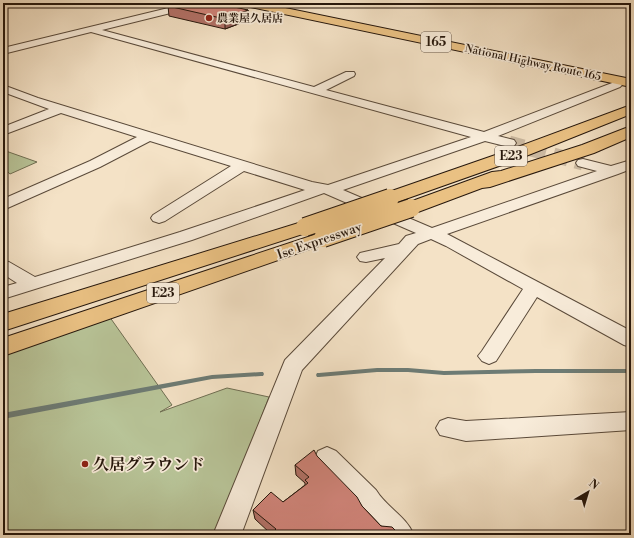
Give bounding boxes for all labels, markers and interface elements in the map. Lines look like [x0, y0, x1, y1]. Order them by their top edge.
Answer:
place label: 農業屋久居店 [217, 12, 283, 26]
marker: 農業屋久居店 [204, 13, 214, 23]
road number: 165 [421, 32, 451, 52]
street label: National Highway Route 165 [463, 42, 602, 84]
road number: E23 [495, 146, 527, 166]
street label: Ise Expressway [275, 219, 364, 263]
road number: E23 [147, 283, 179, 303]
place label: 久居グラウンド [93, 455, 205, 475]
marker: 久居グラウンド [80, 459, 90, 469]
north arrow [568, 472, 608, 512]
text: N [586, 477, 602, 493]

